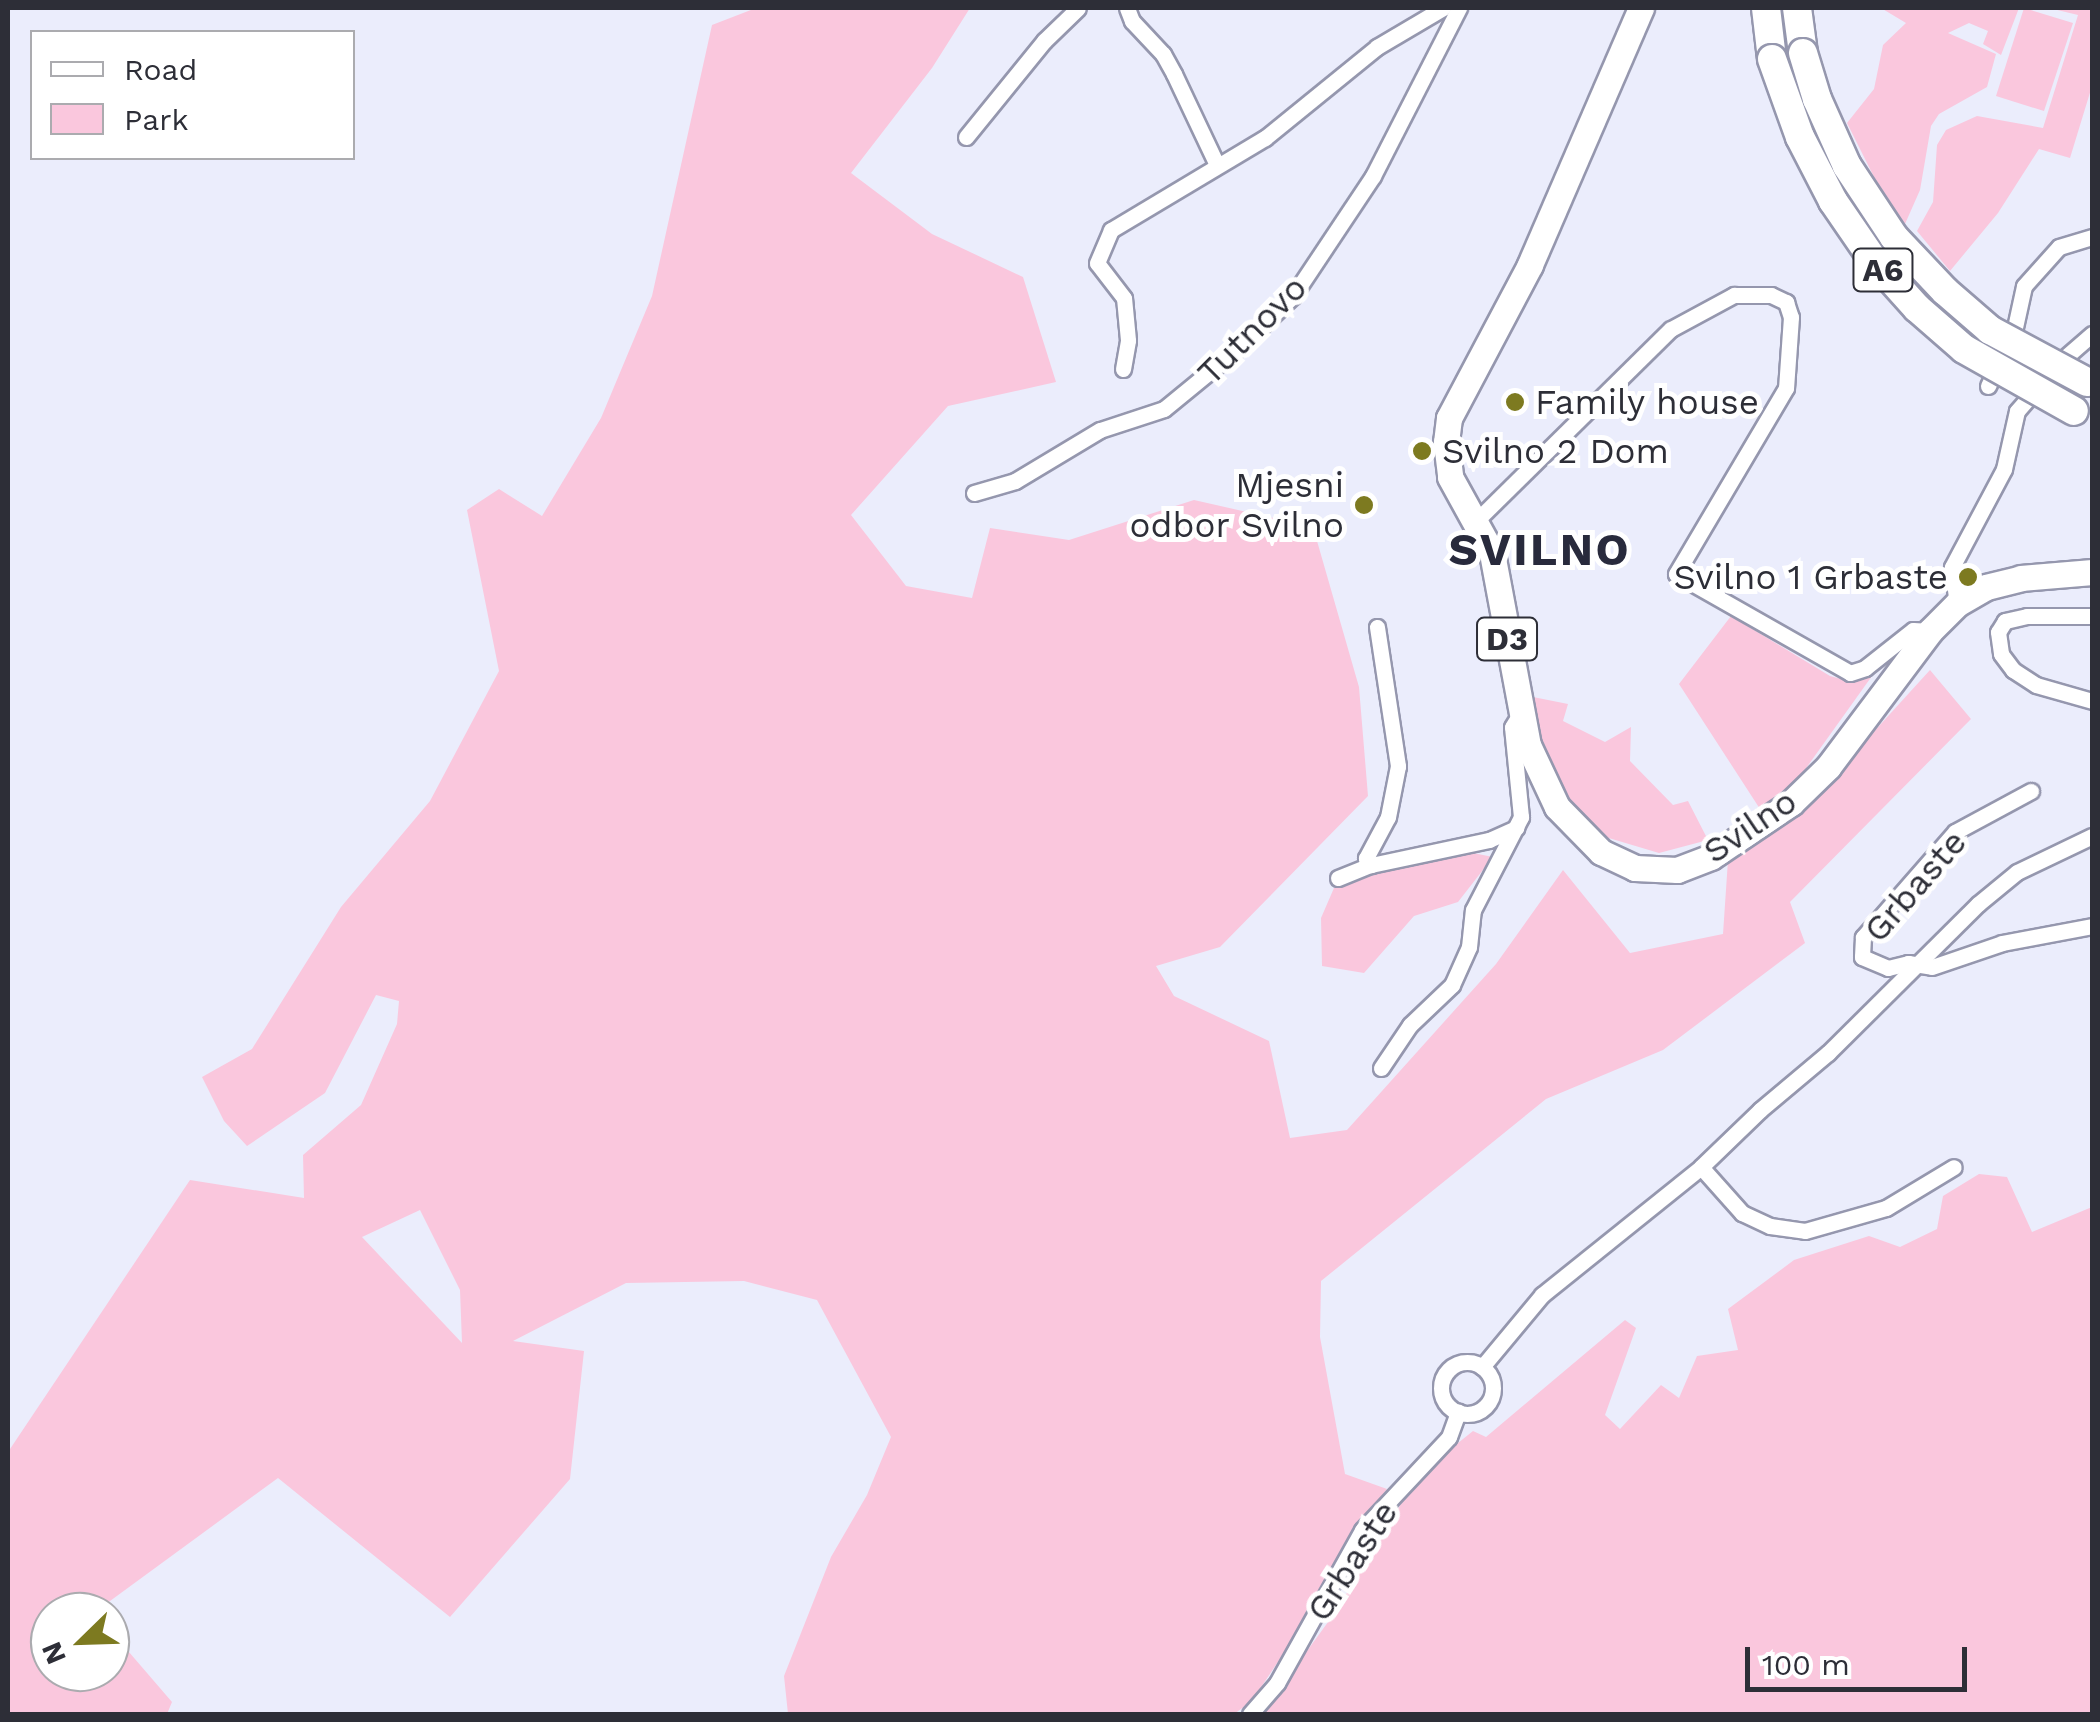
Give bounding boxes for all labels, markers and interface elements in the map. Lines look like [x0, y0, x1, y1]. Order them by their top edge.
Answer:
legend [30, 30, 355, 160]
text: Road [124, 52, 197, 87]
text: Park [124, 102, 189, 137]
road number: A6 [1850, 243, 1916, 297]
street label: Tutnovo [1189, 267, 1315, 393]
place label: Family house [1535, 381, 1760, 423]
marker: Family house [1504, 391, 1526, 413]
place label: Svilno 2 Dom [1442, 430, 1669, 472]
marker: Svilno 2 Dom [1411, 440, 1433, 462]
place label: Mjesni odbor Svilno [1129, 464, 1344, 546]
marker: Mjesni odbor Svilno [1353, 494, 1375, 516]
district label: SVILNO [1449, 523, 1631, 577]
place label: Svilno 1 Grbaste [1673, 556, 1948, 598]
marker: Svilno 1 Grbaste [1957, 566, 1979, 588]
road number: D3 [1474, 612, 1540, 666]
street label: Svilno [1696, 780, 1804, 872]
street label: Grbaste [1855, 821, 1975, 951]
street label: Grbaste [1298, 1493, 1406, 1629]
north arrow [30, 1592, 130, 1692]
scale bar [1750, 1627, 1972, 1689]
text: N [35, 1637, 73, 1669]
text: 100 m [1762, 1647, 1850, 1682]

